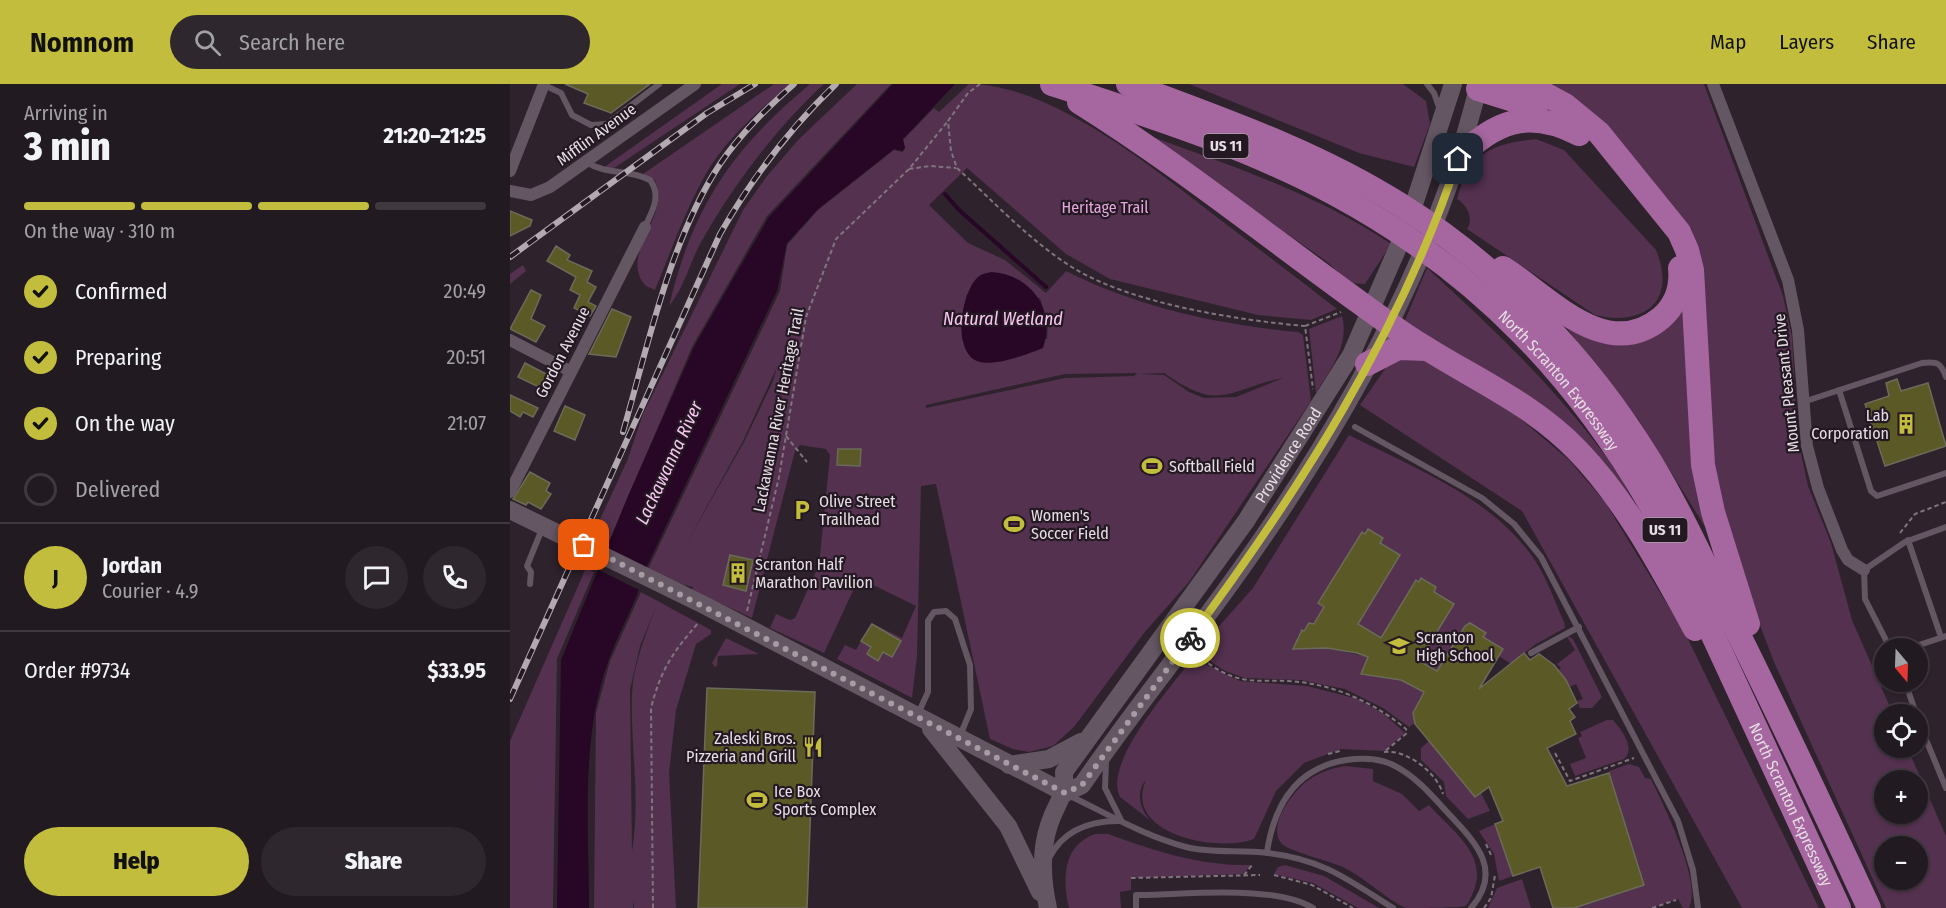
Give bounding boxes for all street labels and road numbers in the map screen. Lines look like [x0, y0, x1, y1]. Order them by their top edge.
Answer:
street label: Mifflin Avenue [553, 99, 640, 170]
road number: US 11 [1204, 134, 1248, 158]
street label: Gordon Avenue [531, 303, 594, 401]
street label: Lackawanna River Heritage Trail [749, 307, 808, 514]
street label: North Scranton Expressway [1494, 307, 1623, 455]
street label: Mount Pleasant Drive [1770, 313, 1803, 453]
street label: Providence Road [1251, 404, 1325, 506]
road number: US 11 [1642, 518, 1688, 542]
street label: North Scranton Expressway [1745, 720, 1837, 890]

